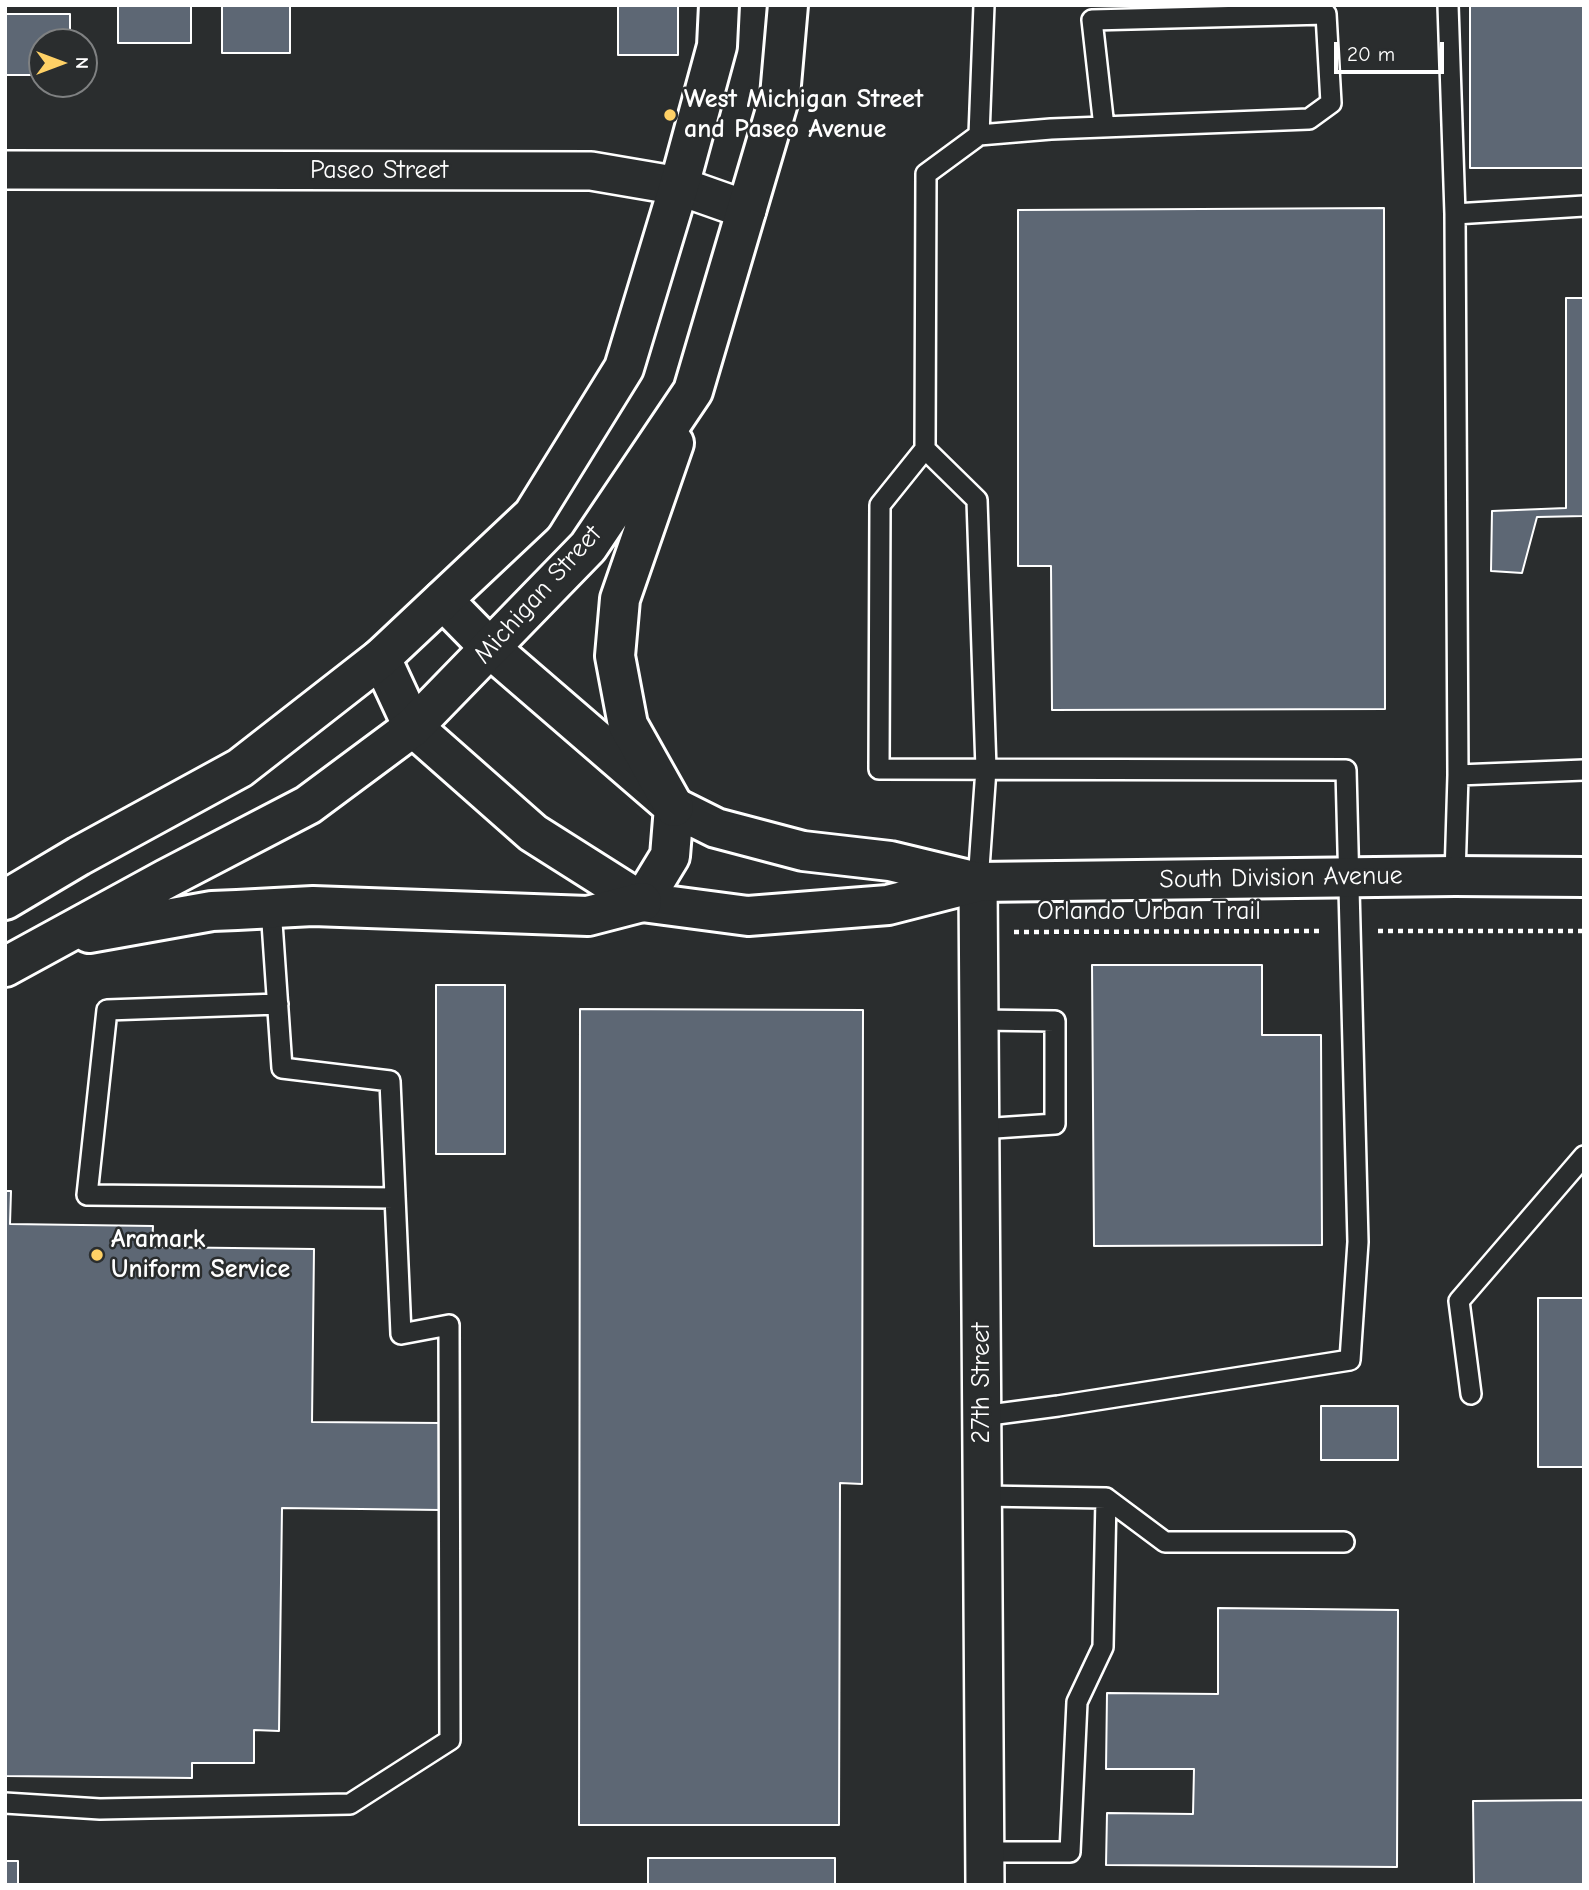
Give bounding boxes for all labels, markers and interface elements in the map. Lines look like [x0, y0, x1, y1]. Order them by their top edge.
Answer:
north arrow [28, 28, 98, 98]
scale bar [1337, 28, 1447, 72]
text: 20 m [1347, 42, 1395, 66]
text: N [71, 57, 93, 69]
place label: West Michigan Street and Paseo Avenue [684, 84, 923, 146]
marker: West Michigan Street and Paseo Avenue [662, 107, 678, 123]
street label: Paseo Street [310, 155, 448, 187]
street label: Michigan Street [468, 519, 608, 671]
street label: South Division Avenue [1159, 860, 1403, 896]
street label: Orlando Urban Trail [1037, 896, 1261, 928]
place label: Aramark Uniform Service [111, 1224, 290, 1286]
marker: Aramark Uniform Service [89, 1247, 105, 1263]
street label: 27th Street [966, 1322, 998, 1444]

